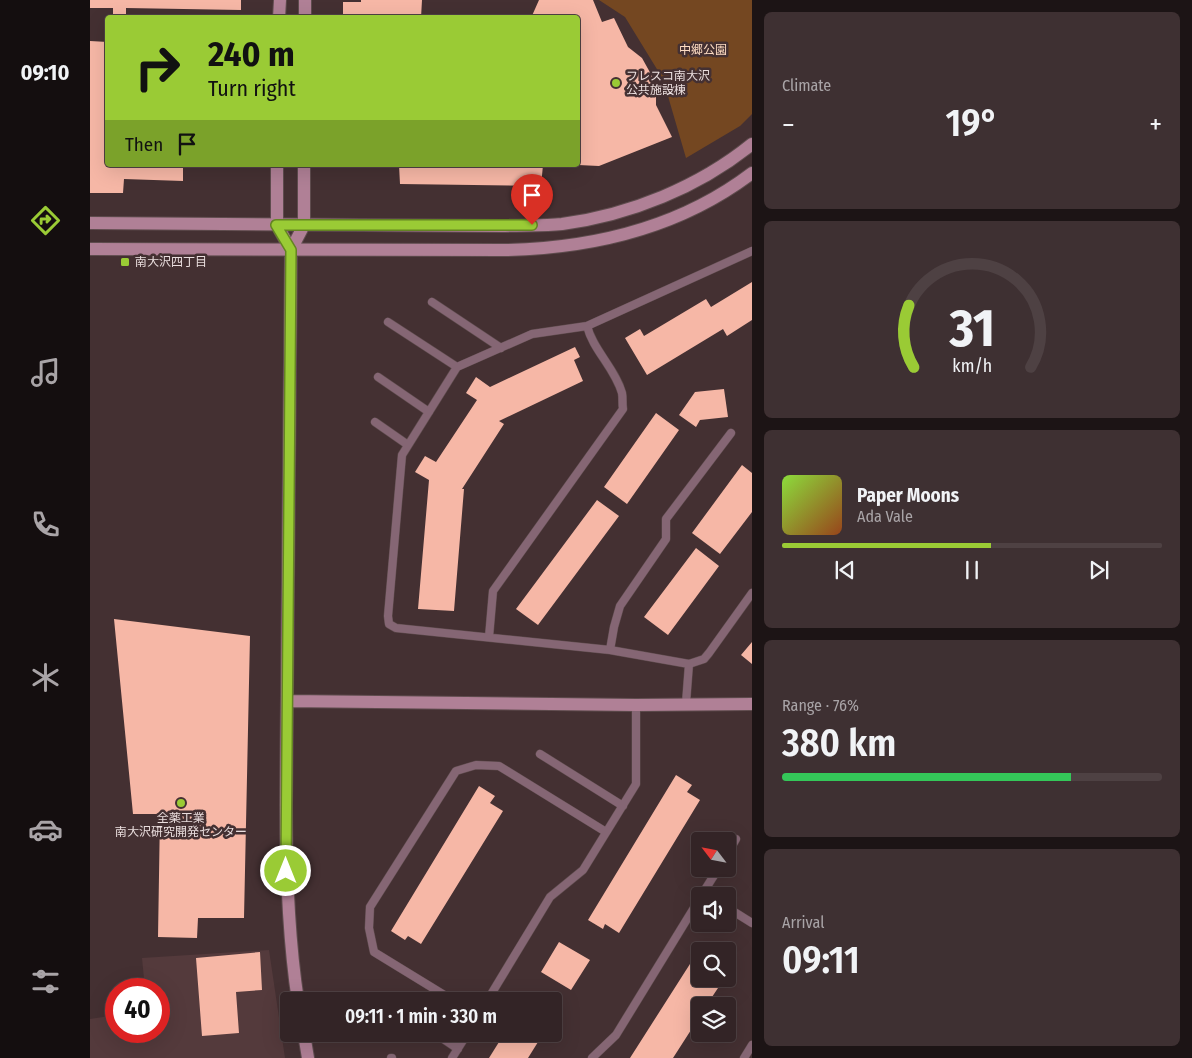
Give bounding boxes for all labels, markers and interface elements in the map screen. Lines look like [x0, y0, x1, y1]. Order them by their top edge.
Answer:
text: 240 m [208, 33, 295, 75]
icon: right [125, 35, 190, 100]
park label: 中郷公園 [679, 43, 727, 57]
text: 09:10 [21, 59, 69, 86]
place label: フレスコ南大沢 公共施設棟 [626, 69, 710, 97]
text: Turn right [208, 75, 296, 102]
text: Climate [782, 76, 831, 95]
marker: フレスコ南大沢 公共施設棟 [610, 77, 622, 89]
text: 19° [945, 100, 998, 146]
text: − [782, 108, 795, 141]
text: + [1149, 108, 1162, 141]
icon: arrive [173, 130, 201, 158]
text: Then [125, 133, 163, 156]
pin [511, 174, 553, 225]
icon: arrive [518, 181, 546, 209]
icon: directions [28, 203, 63, 238]
place label: 南大沢四丁目 [135, 255, 207, 269]
marker: 南大沢四丁目 [119, 256, 131, 268]
text: 31 [948, 297, 995, 360]
icon: music [28, 355, 63, 390]
text: km/h [952, 355, 992, 377]
text: Paper Moons [857, 484, 959, 507]
icon: phone [28, 507, 63, 542]
text: Ada Vale [857, 507, 913, 526]
icon: previous [831, 556, 859, 584]
icon: pause [958, 556, 986, 584]
icon: next [1085, 556, 1113, 584]
icon: climate [28, 660, 63, 695]
text: Range · 76% [782, 696, 859, 715]
text: 380 km [782, 720, 896, 766]
marker: 全薬工業 南大沢研究開発センター [175, 797, 187, 809]
place label: 全薬工業 南大沢研究開発センター [115, 811, 247, 839]
icon: car [28, 812, 63, 847]
north arrow [691, 832, 736, 878]
map controls [691, 832, 736, 1042]
position arrow [259, 844, 311, 896]
button: sound [691, 887, 736, 932]
text: Arrival [782, 913, 824, 932]
text: 09:11 [782, 937, 860, 983]
button: search [691, 942, 736, 987]
icon: filters [28, 964, 63, 999]
speed limit sign: 40 [105, 978, 170, 1043]
button: layers [691, 997, 736, 1042]
text: 09:11 · 1 min · 330 m [345, 1005, 497, 1028]

